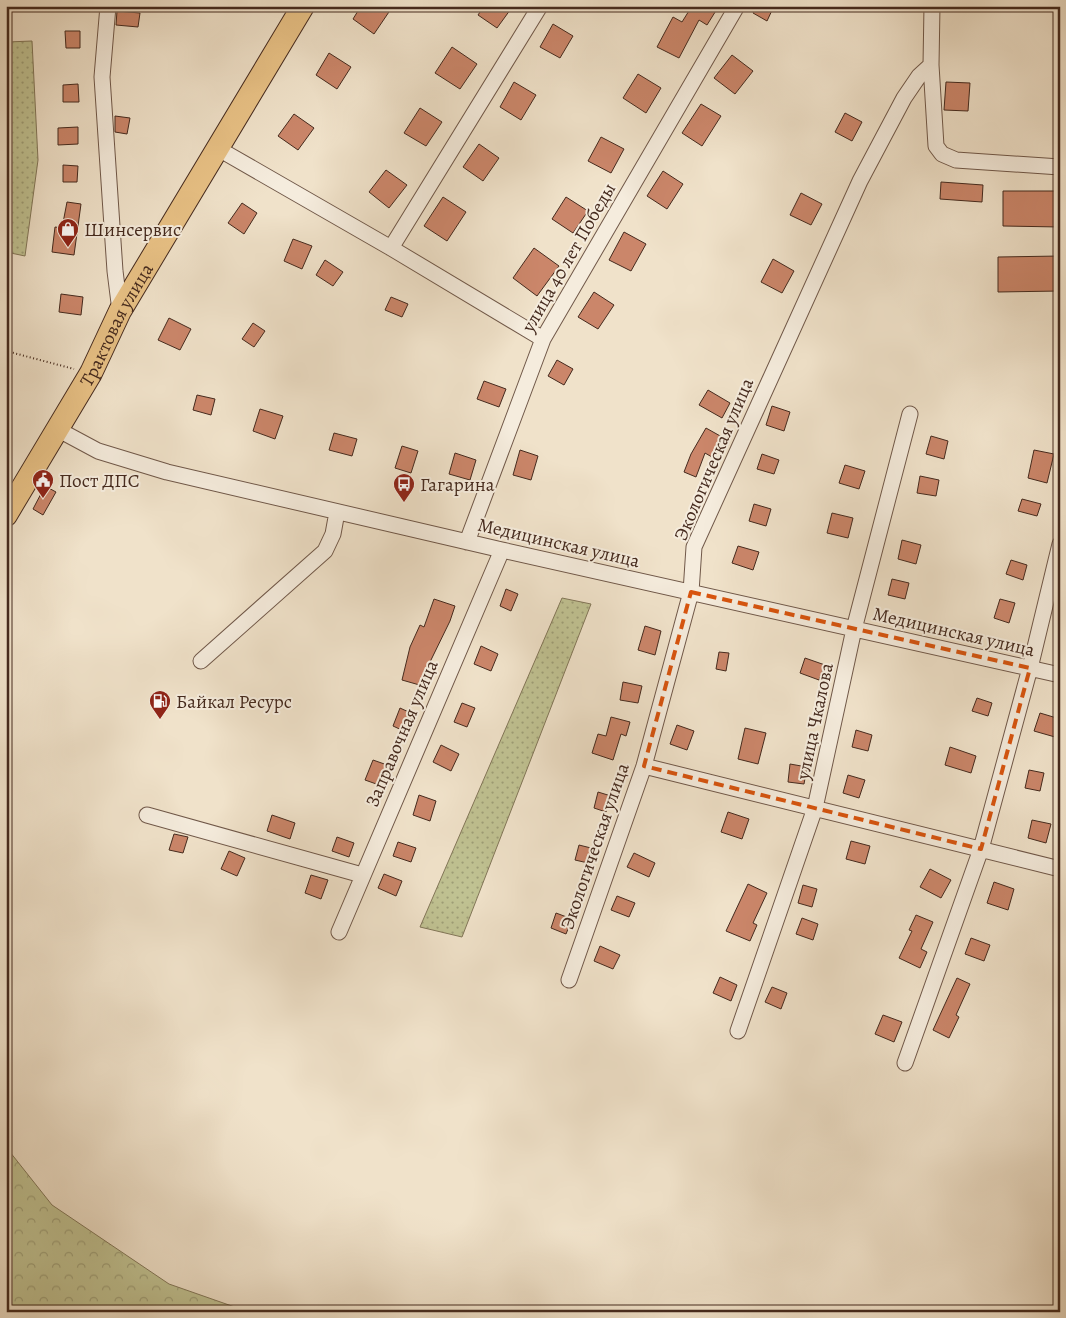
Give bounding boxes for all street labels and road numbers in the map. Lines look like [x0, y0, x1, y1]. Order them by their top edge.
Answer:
street label: улица 40 лет Победы [515, 178, 622, 338]
street label: Трактовая улица [74, 258, 160, 392]
street label: Экологическая улица [668, 374, 760, 545]
street label: Медицинская улица [475, 512, 643, 574]
street label: Медицинская улица [870, 601, 1038, 663]
street label: Заправочная улица [359, 656, 445, 811]
street label: улица Чкалова [790, 660, 840, 783]
street label: Экологическая улица [554, 759, 636, 933]

